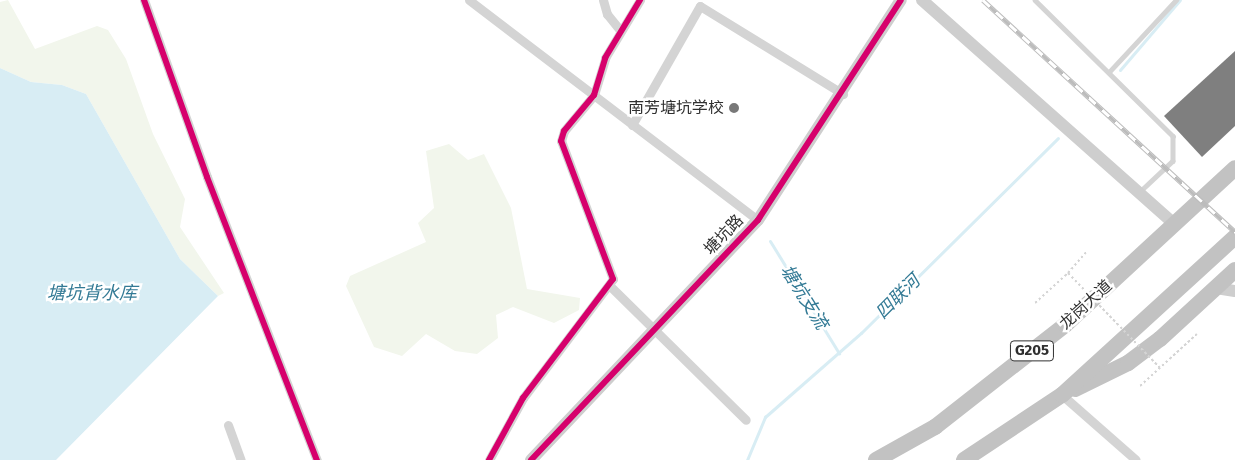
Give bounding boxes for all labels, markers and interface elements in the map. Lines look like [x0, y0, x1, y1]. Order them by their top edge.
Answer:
place label: 南芳塘坑学校 [628, 98, 724, 118]
marker: 南芳塘坑学校 [728, 102, 740, 114]
street label: 塘坑路 [700, 211, 748, 259]
water label: 塘坑支流 [776, 261, 832, 333]
water label: 四联河 [871, 270, 925, 324]
street label: 龙岗大道 [1056, 276, 1116, 334]
water label: 塘坑背水库 [47, 282, 137, 304]
road number: G205 [1010, 338, 1054, 364]

